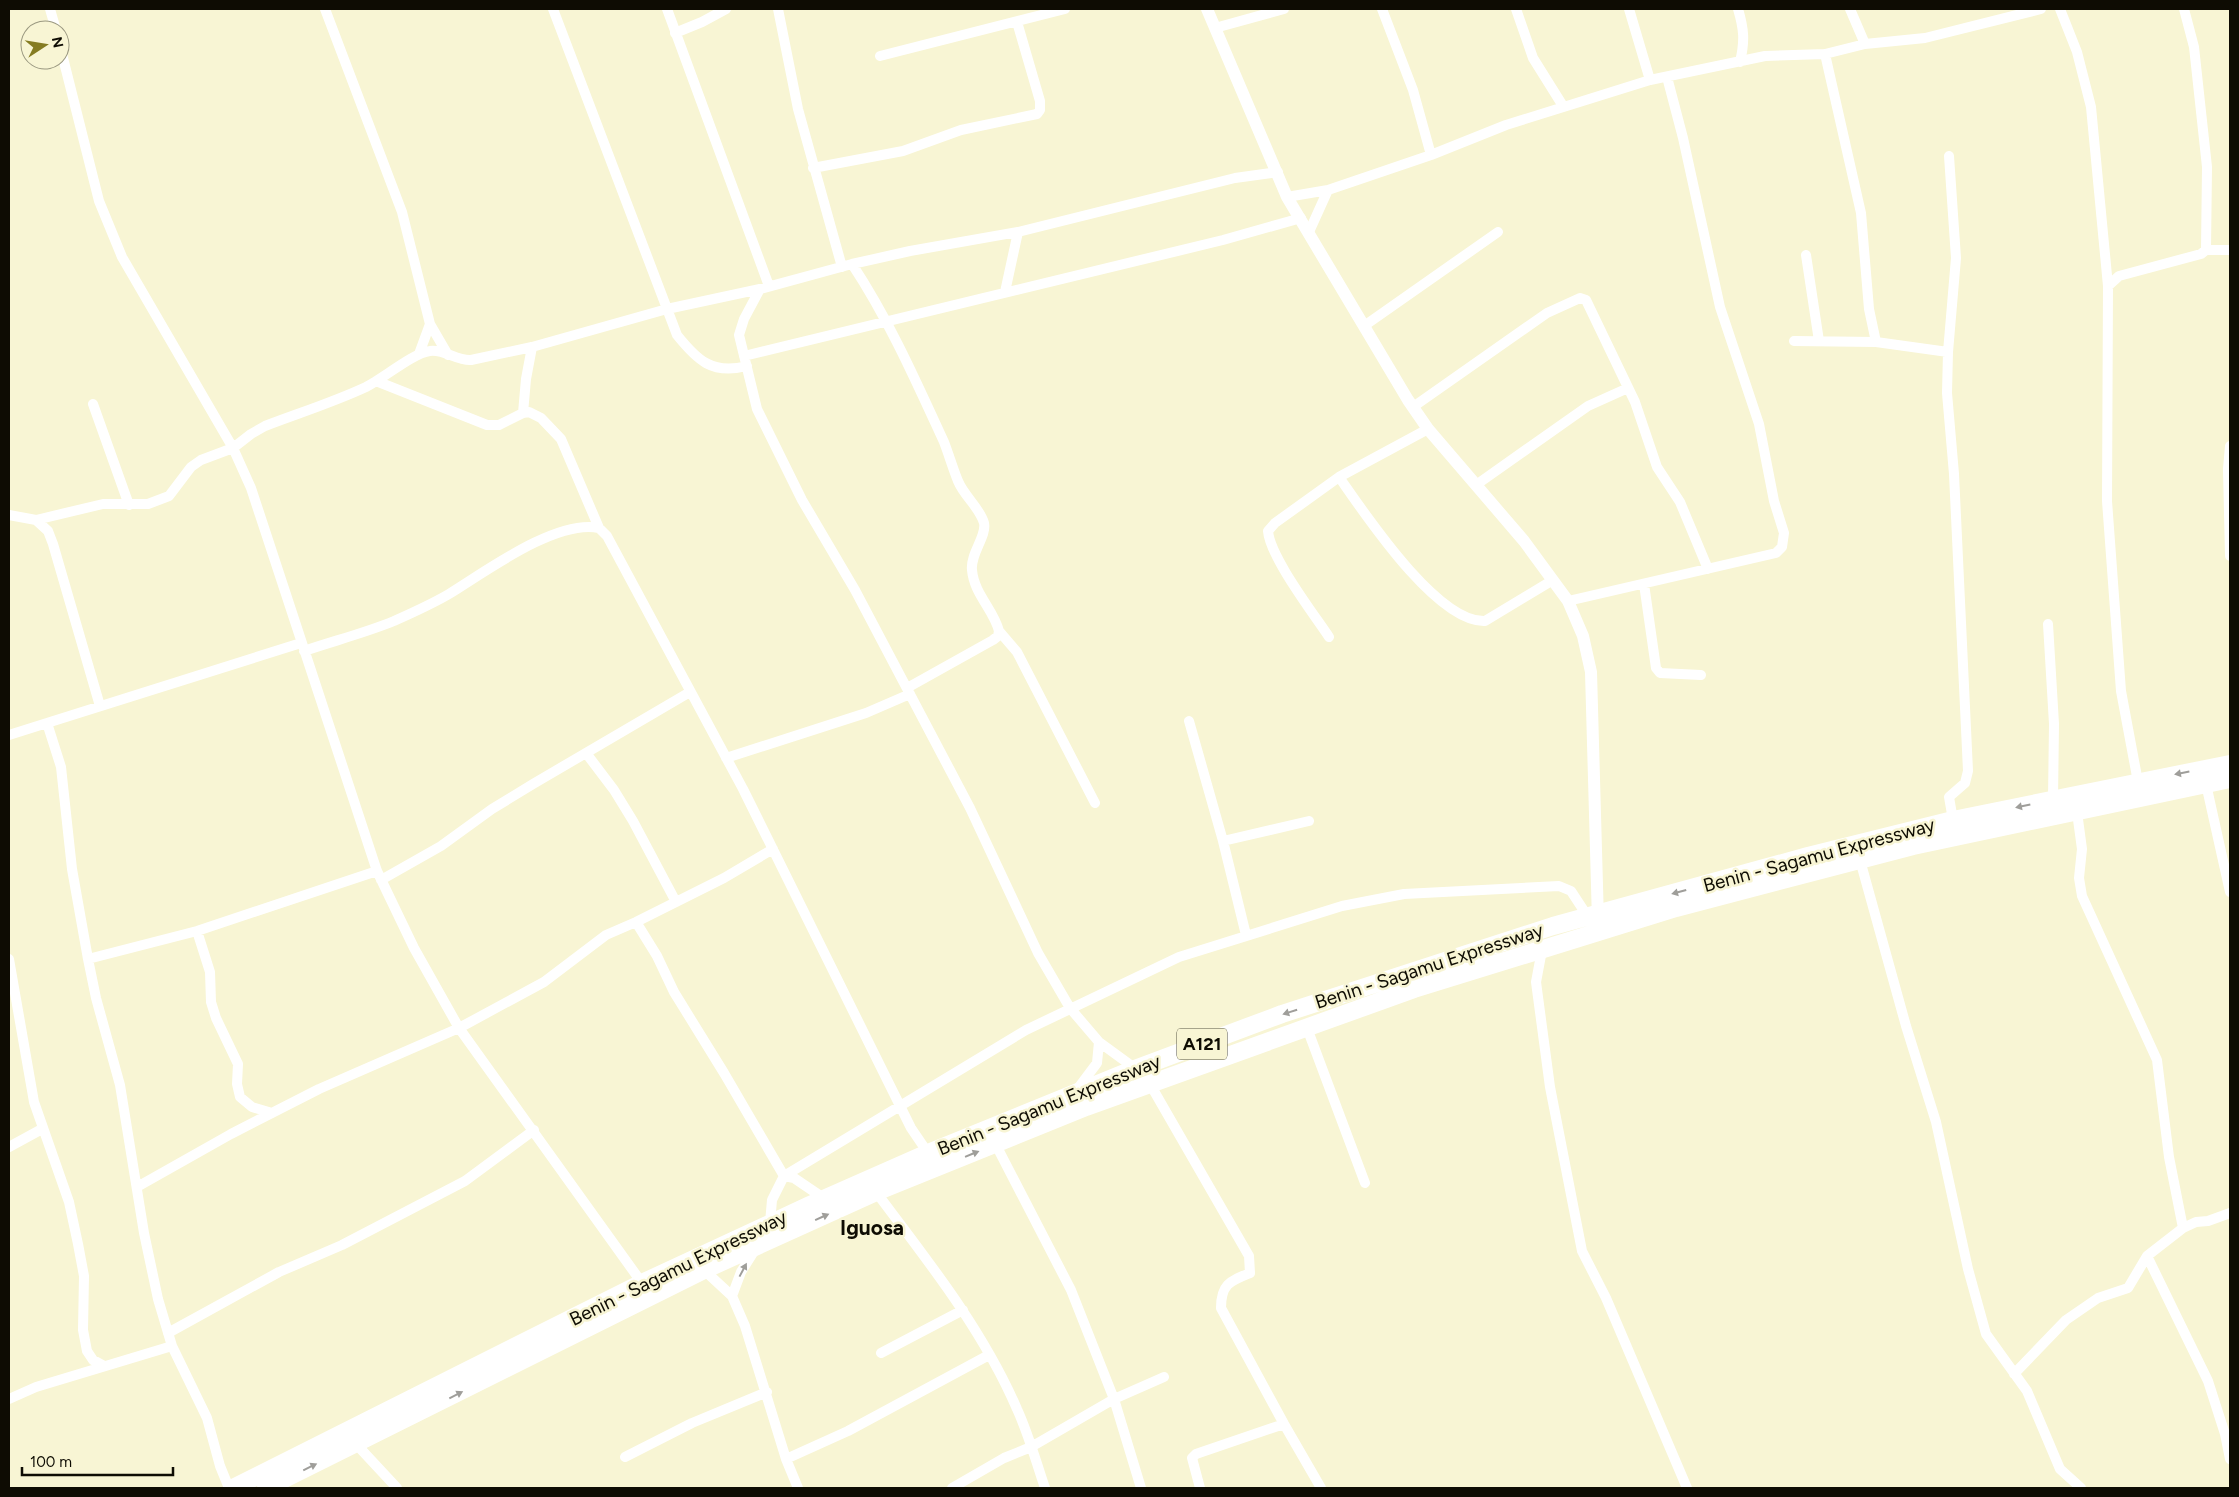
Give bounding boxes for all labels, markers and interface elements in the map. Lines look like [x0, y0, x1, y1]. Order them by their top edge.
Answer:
north arrow [20, 20, 70, 70]
text: N [48, 35, 67, 49]
one-way arrow [2174, 770, 2190, 778]
one-way arrow [2015, 802, 2031, 810]
street label: Benin - Sagamu Expressway [1701, 813, 1937, 897]
one-way arrow [1671, 889, 1686, 897]
street label: Benin - Sagamu Expressway [1312, 918, 1546, 1014]
one-way arrow [1282, 1009, 1297, 1016]
road number: A121 [1177, 1028, 1227, 1060]
street label: Benin - Sagamu Expressway [934, 1050, 1164, 1160]
one-way arrow [965, 1150, 980, 1158]
street label: Benin - Sagamu Expressway [566, 1205, 790, 1331]
one-way arrow [815, 1212, 829, 1220]
district label: Iguosa [840, 1215, 904, 1240]
one-way arrow [739, 1263, 747, 1278]
one-way arrow [449, 1391, 463, 1399]
scale bar [22, 1444, 174, 1476]
text: 100 m [30, 1453, 72, 1471]
one-way arrow [303, 1463, 317, 1471]

